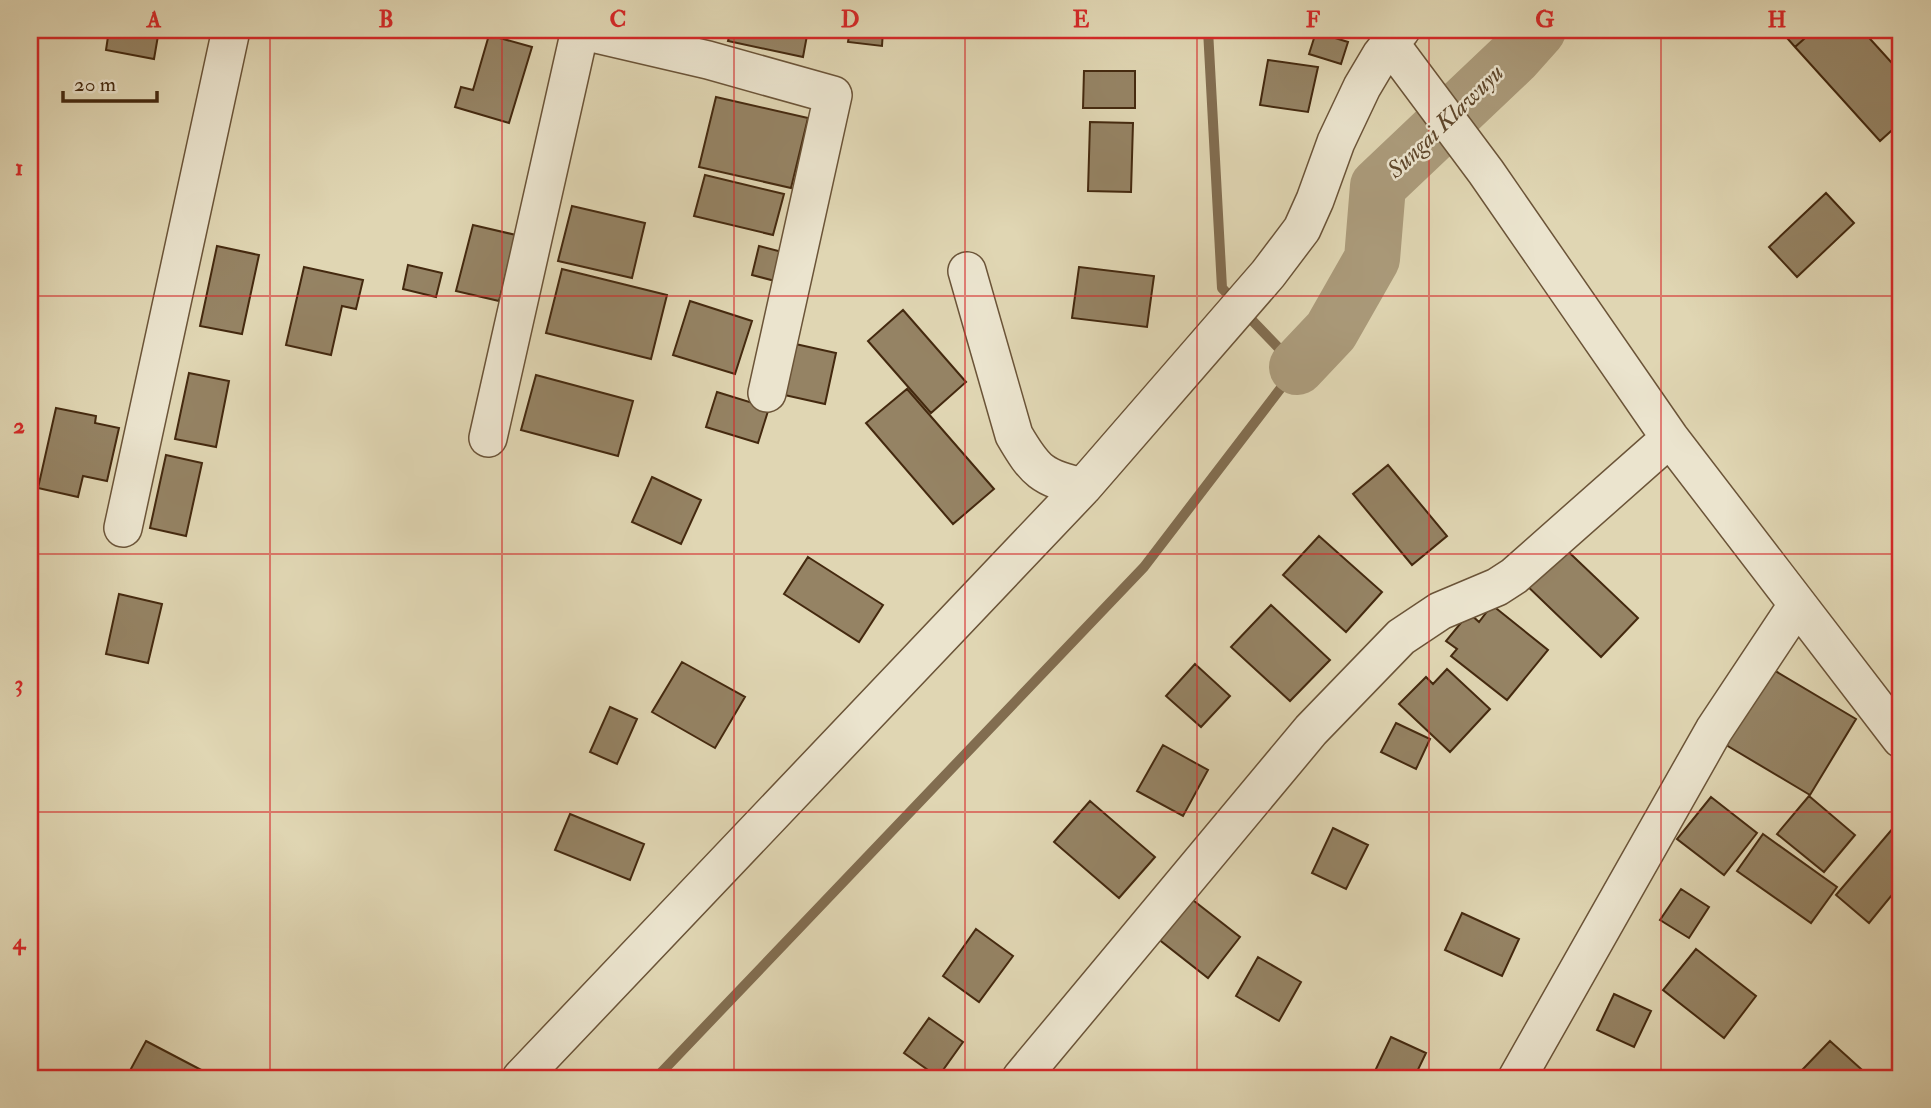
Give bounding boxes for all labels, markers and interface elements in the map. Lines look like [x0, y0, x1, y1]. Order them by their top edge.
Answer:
text: A [146, 5, 162, 34]
text: B [378, 5, 394, 34]
text: C [610, 5, 626, 34]
text: D [841, 5, 859, 34]
text: E [1073, 5, 1090, 34]
text: F [1306, 5, 1321, 34]
text: G [1535, 5, 1555, 34]
text: H [1768, 5, 1787, 34]
water label: Sungai Klawuyu [1380, 58, 1510, 186]
scale bar [63, 60, 158, 104]
text: 20 m [74, 71, 116, 98]
text: 1 [15, 153, 23, 182]
text: 2 [13, 411, 25, 440]
text: 3 [15, 669, 23, 698]
text: 4 [12, 927, 27, 956]

